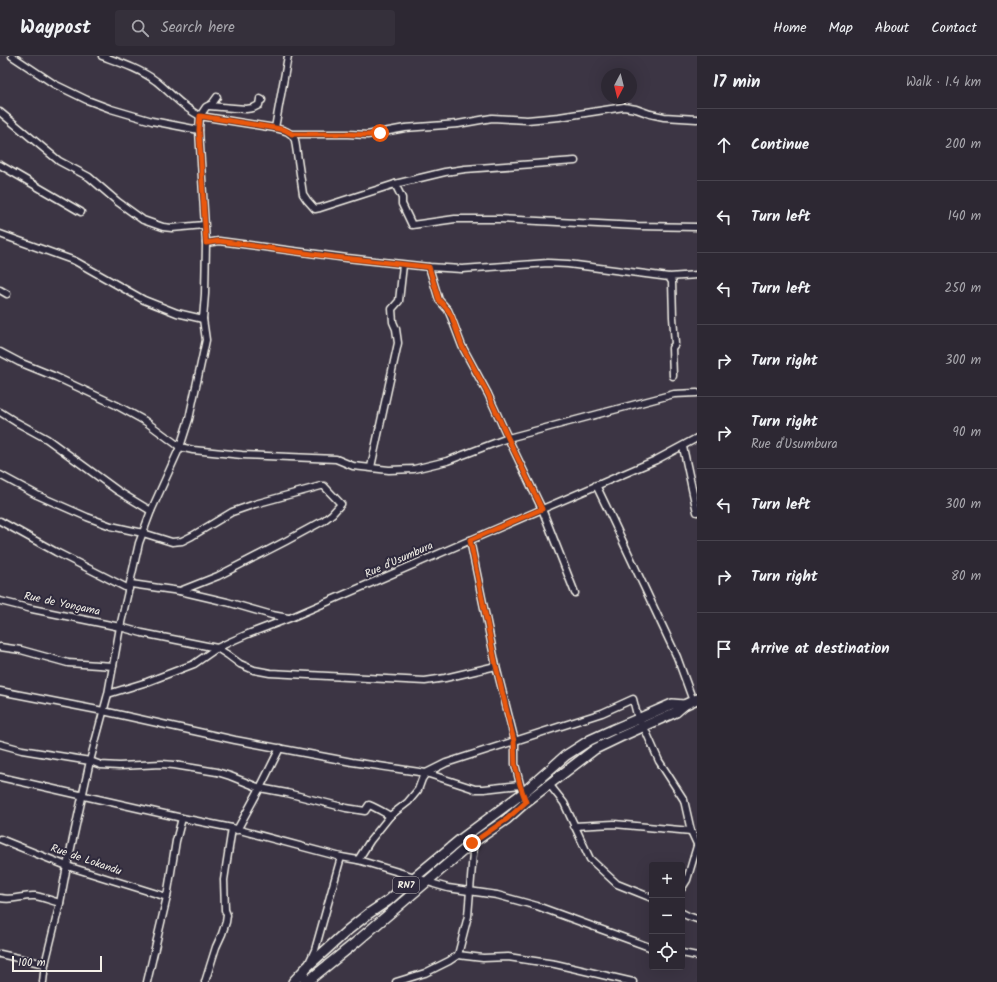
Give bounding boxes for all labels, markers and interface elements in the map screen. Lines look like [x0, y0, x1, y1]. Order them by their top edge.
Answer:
search box [115, 10, 395, 46]
text: Waypost [20, 13, 91, 43]
text: Search here [161, 16, 235, 40]
icon: search [129, 17, 151, 39]
text: Home [773, 17, 807, 39]
text: Map [829, 17, 853, 39]
text: About [875, 17, 909, 39]
text: Contact [931, 17, 977, 39]
north arrow [601, 68, 637, 104]
text: 17 min [713, 69, 760, 96]
text: Walk · 1.4 km [906, 72, 981, 93]
route start [371, 124, 389, 142]
text: Continue [751, 133, 809, 157]
icon: ahead [713, 134, 735, 156]
text: 200 m [945, 134, 981, 155]
text: Turn left [751, 205, 811, 229]
icon: left [713, 206, 735, 228]
text: 140 m [948, 206, 981, 227]
text: Turn left [751, 277, 811, 301]
icon: left [713, 278, 735, 300]
text: 250 m [944, 278, 981, 299]
text: Turn right [751, 349, 818, 373]
icon: right [713, 350, 735, 372]
text: 300 m [945, 350, 981, 371]
text: Turn right [751, 410, 818, 434]
icon: right [713, 422, 735, 444]
text: 90 m [953, 422, 981, 443]
text: Rue d'Usumbura [751, 434, 838, 455]
text: Turn left [751, 493, 811, 517]
icon: left [713, 494, 735, 516]
text: 300 m [945, 494, 981, 515]
street label: Rue d'Usumbura [362, 537, 436, 583]
text: Turn right [751, 565, 818, 589]
icon: right [713, 566, 735, 588]
text: 80 m [951, 566, 981, 587]
street label: Rue de Yongama [22, 587, 102, 621]
text: Arrive at destination [751, 637, 890, 661]
icon: arrive [713, 638, 735, 660]
route end [463, 834, 481, 852]
street label: Rue de Lokandu [48, 839, 125, 881]
map controls [649, 862, 685, 970]
button: + [649, 862, 685, 898]
road number: RN7 [393, 877, 419, 893]
button: − [649, 898, 685, 934]
button: locate [649, 934, 685, 970]
scale bar [12, 954, 102, 973]
text: 100 m [18, 954, 46, 972]

